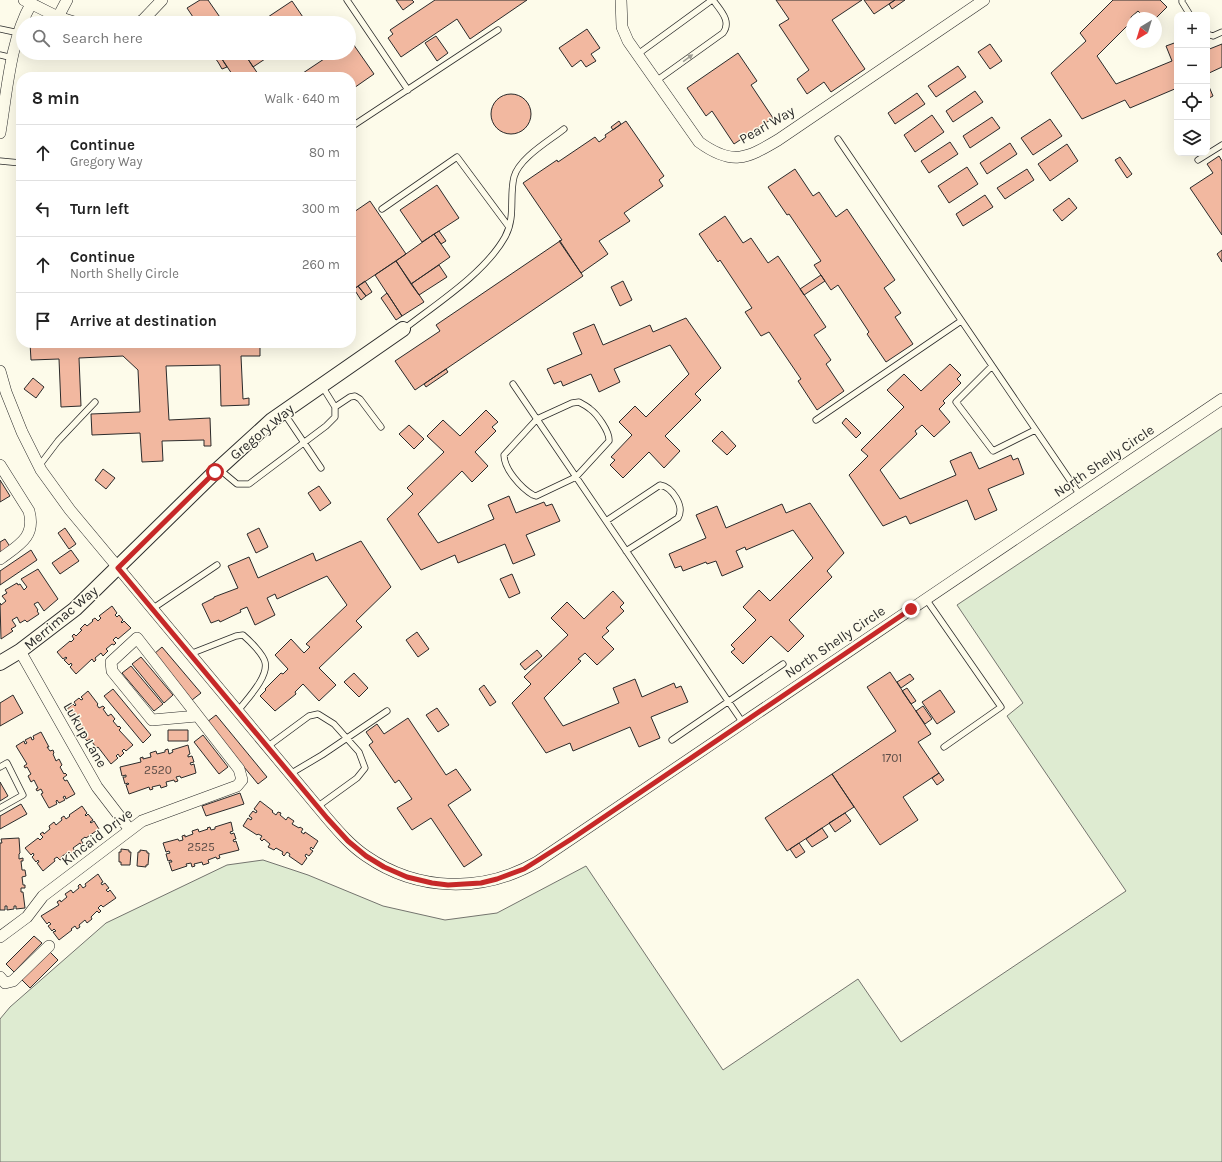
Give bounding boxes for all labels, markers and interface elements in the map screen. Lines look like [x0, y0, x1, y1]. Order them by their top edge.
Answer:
north arrow [1126, 12, 1162, 48]
map controls [1174, 12, 1210, 156]
button: + [1174, 12, 1210, 48]
search box [16, 16, 356, 60]
icon: search [30, 27, 52, 49]
text: Search here [62, 29, 143, 47]
button: − [1174, 48, 1210, 84]
one-way arrow [683, 54, 693, 62]
button: locate [1174, 84, 1210, 120]
text: 8 min [32, 88, 80, 108]
text: Walk · 640 m [265, 91, 340, 106]
street label: Pearl Way [736, 102, 798, 148]
button: layers [1174, 120, 1210, 156]
text: Continue [70, 136, 135, 154]
icon: ahead [32, 142, 54, 164]
text: 80 m [309, 145, 340, 160]
text: Gregory Way [70, 154, 142, 169]
icon: left [32, 198, 54, 220]
text: Turn left [70, 200, 129, 218]
text: 300 m [302, 201, 340, 216]
text: Continue [70, 248, 135, 266]
icon: ahead [32, 254, 54, 276]
text: 260 m [302, 257, 340, 272]
text: North Shelly Circle [70, 266, 179, 281]
icon: arrive [32, 310, 54, 332]
text: Arrive at destination [70, 312, 217, 330]
street label: Gregory Way [227, 400, 298, 464]
street label: North Shelly Circle [1051, 421, 1157, 501]
route start [206, 463, 224, 481]
street label: Merrimac Way [21, 582, 102, 654]
route end [902, 600, 920, 618]
street label: North Shelly Circle [782, 602, 888, 682]
street label: Lukup Lane [59, 699, 111, 771]
house number: 1701 [882, 751, 902, 765]
house number: 2520 [144, 763, 172, 777]
street label: Kincaid Drive [58, 805, 136, 869]
house number: 2525 [187, 840, 215, 854]

